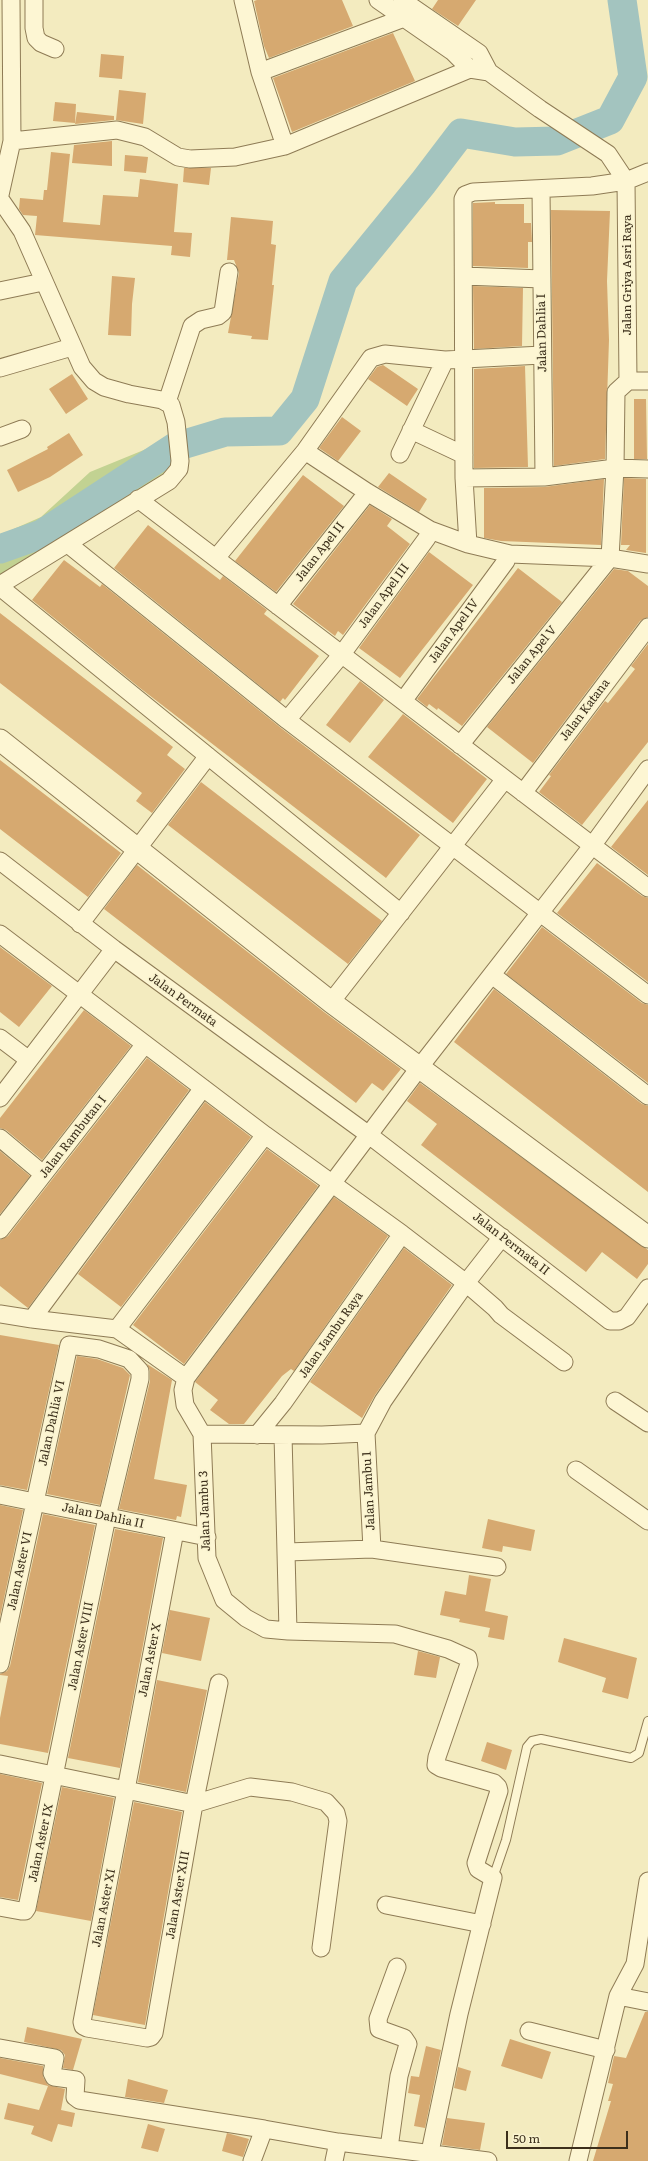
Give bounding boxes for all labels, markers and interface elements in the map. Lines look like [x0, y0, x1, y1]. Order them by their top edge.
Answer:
street label: Jalan Griya Asri Raya [620, 214, 634, 336]
street label: Jalan Dahlia I [534, 293, 550, 373]
street label: Jalan Apel II [292, 519, 348, 585]
street label: Jalan Apel III [356, 561, 412, 631]
street label: Jalan Apel IV [426, 596, 482, 666]
street label: Jalan Apel V [504, 623, 560, 687]
street label: Jalan Katana [557, 676, 613, 744]
street label: Jalan Permata [146, 970, 220, 1030]
street label: Jalan Rambutan I [36, 1093, 110, 1181]
street label: Jalan Permata II [470, 1210, 552, 1278]
street label: Jalan Jambu Raya [296, 1289, 366, 1381]
street label: Jalan Dahlia VI [36, 1379, 68, 1467]
street label: Jalan Jambu 1 [360, 1451, 378, 1531]
street label: Jalan Jambu 3 [196, 1470, 214, 1552]
street label: Jalan Dahlia II [61, 1500, 145, 1532]
street label: Jalan Aster VI [5, 1530, 35, 1612]
street label: Jalan Aster VIII [65, 1600, 97, 1692]
street label: Jalan Aster X [136, 1622, 164, 1698]
street label: Jalan Aster IX [26, 1802, 56, 1884]
street label: Jalan Aster XIII [163, 1850, 193, 1940]
street label: Jalan Aster XI [89, 1867, 119, 1949]
scale bar [508, 2123, 630, 2149]
text: 50 m [513, 2129, 540, 2147]

